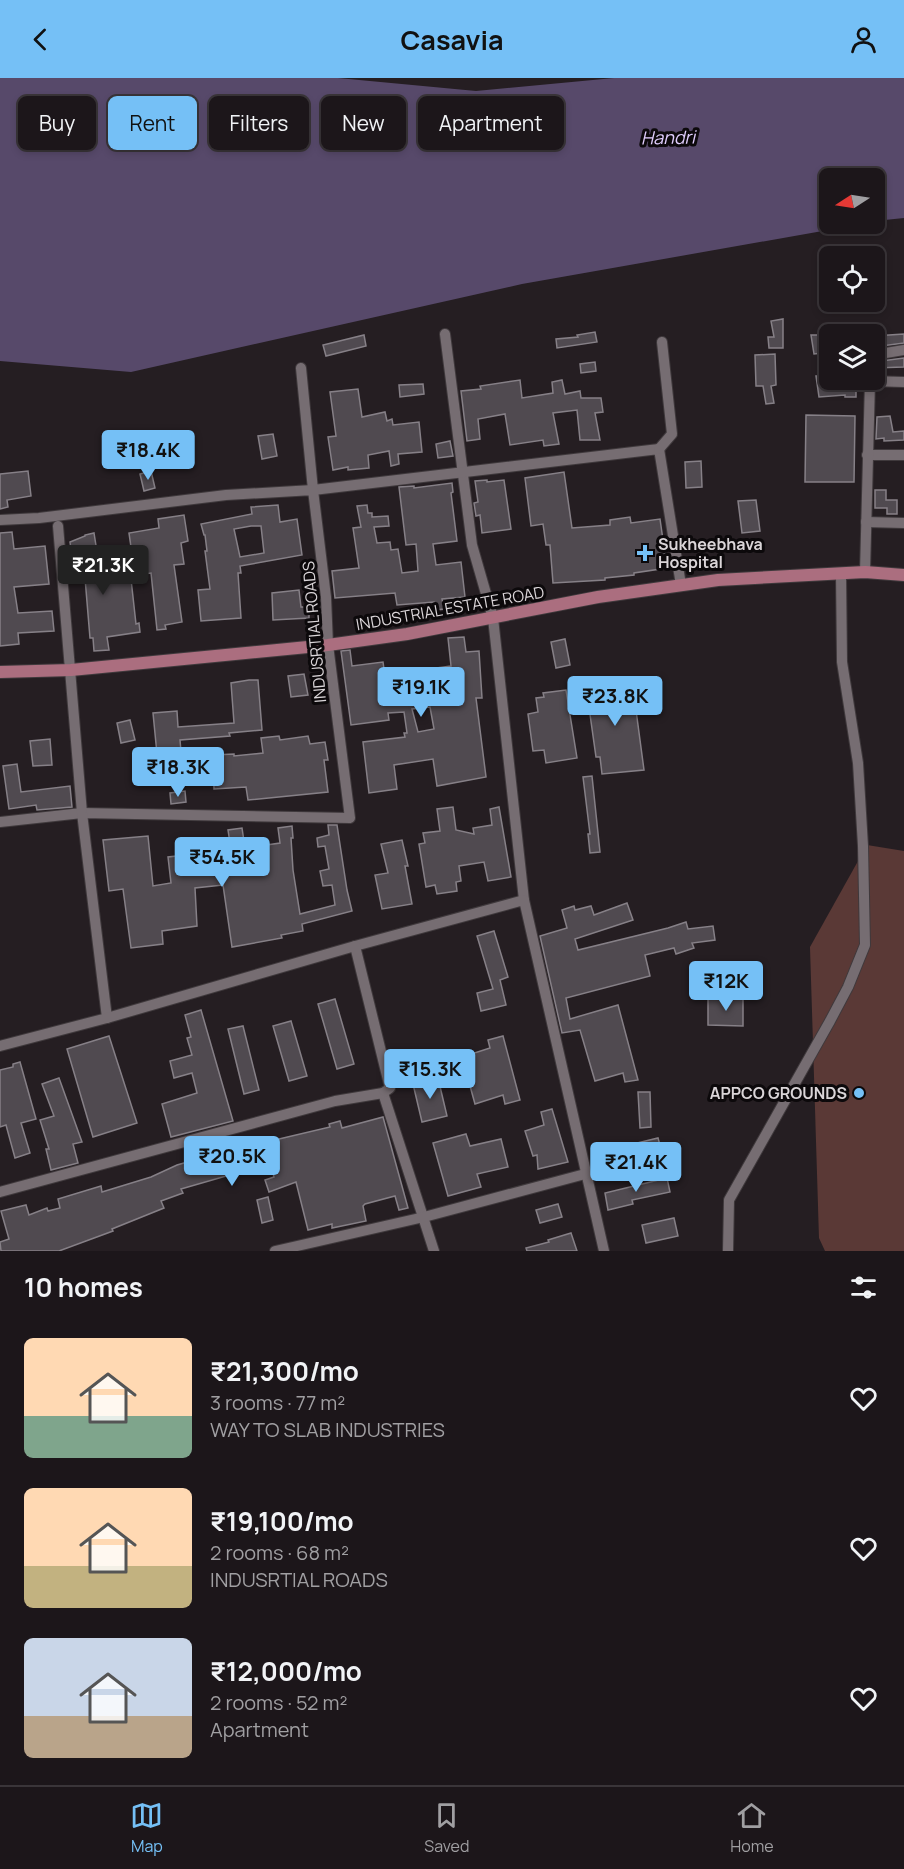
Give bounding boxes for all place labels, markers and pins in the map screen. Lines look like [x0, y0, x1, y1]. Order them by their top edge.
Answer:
pin: ₹18.4K [99, 430, 197, 481]
place label: Sukheebhava Hospital [658, 533, 763, 573]
marker: Sukheebhava Hospital [636, 544, 654, 562]
pin: ₹21.3K [54, 545, 152, 596]
pin: ₹19.1K [372, 667, 470, 718]
pin: ₹23.8K [566, 676, 664, 727]
pin: ₹18.3K [129, 747, 227, 798]
pin: ₹54.5K [173, 837, 271, 888]
pin: ₹12K [690, 961, 762, 1012]
pin: ₹15.3K [381, 1049, 479, 1100]
place label: APPCO GROUNDS [710, 1082, 847, 1104]
marker: APPCO GROUNDS [852, 1086, 866, 1100]
pin: ₹20.5K [183, 1136, 281, 1187]
pin: ₹21.4K [587, 1142, 685, 1193]

